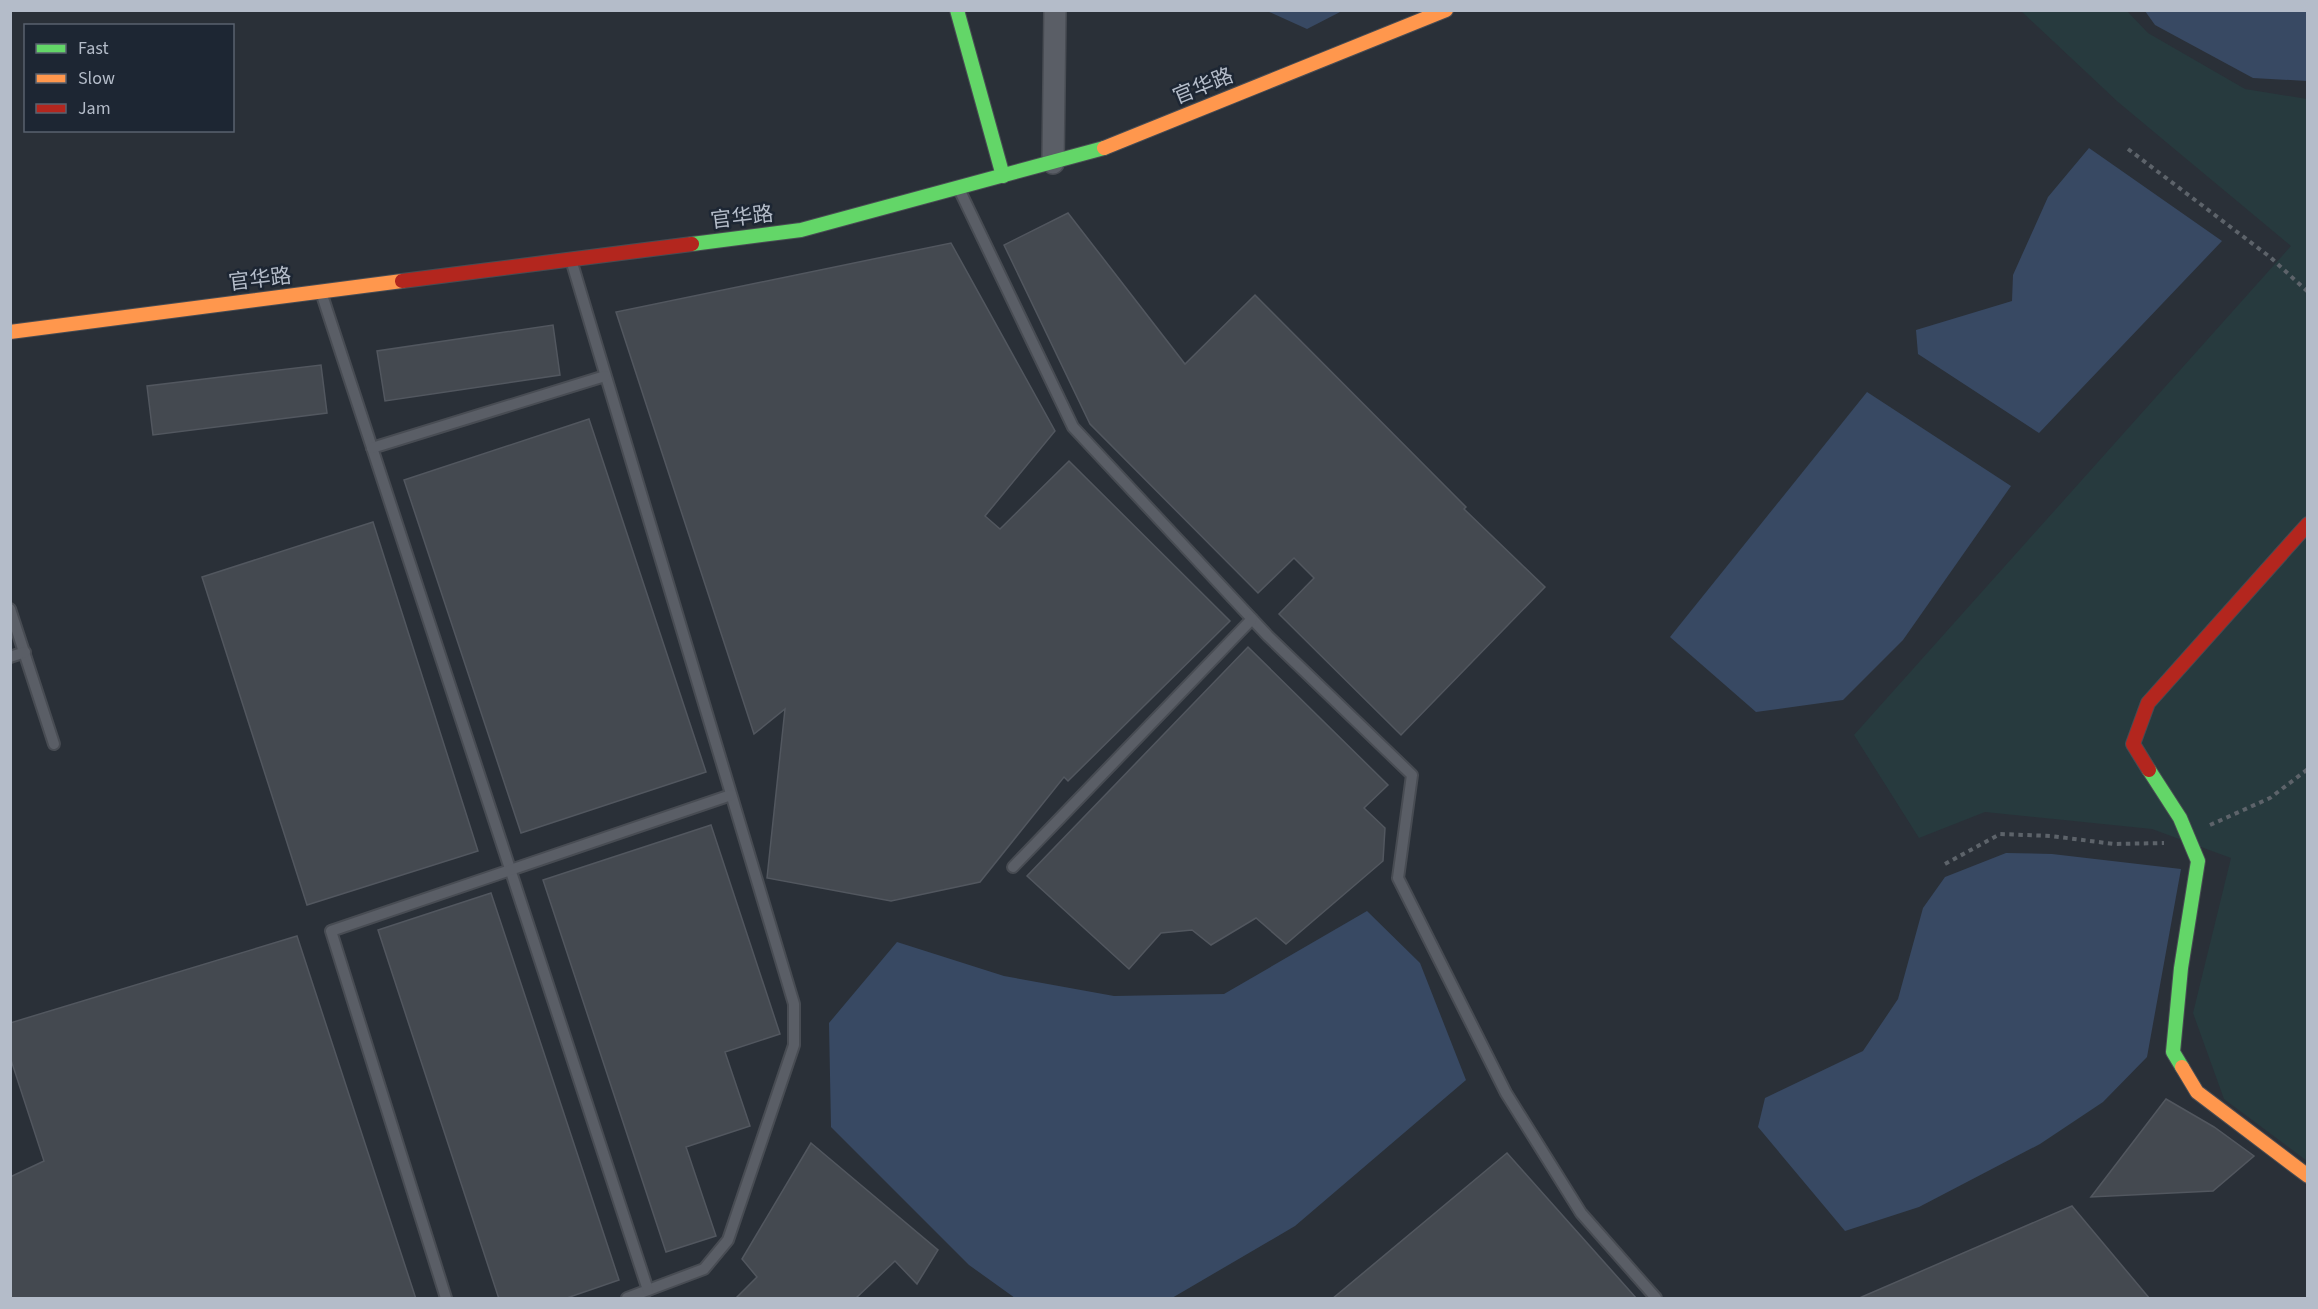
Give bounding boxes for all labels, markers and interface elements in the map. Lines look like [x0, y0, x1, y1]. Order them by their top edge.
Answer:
legend [24, 24, 234, 132]
text: Fast [78, 36, 109, 61]
street label: 官华路 [1168, 60, 1238, 112]
text: Slow [78, 66, 115, 91]
text: Jam [78, 96, 111, 121]
street label: 官华路 [709, 198, 775, 236]
street label: 官华路 [227, 260, 293, 298]

